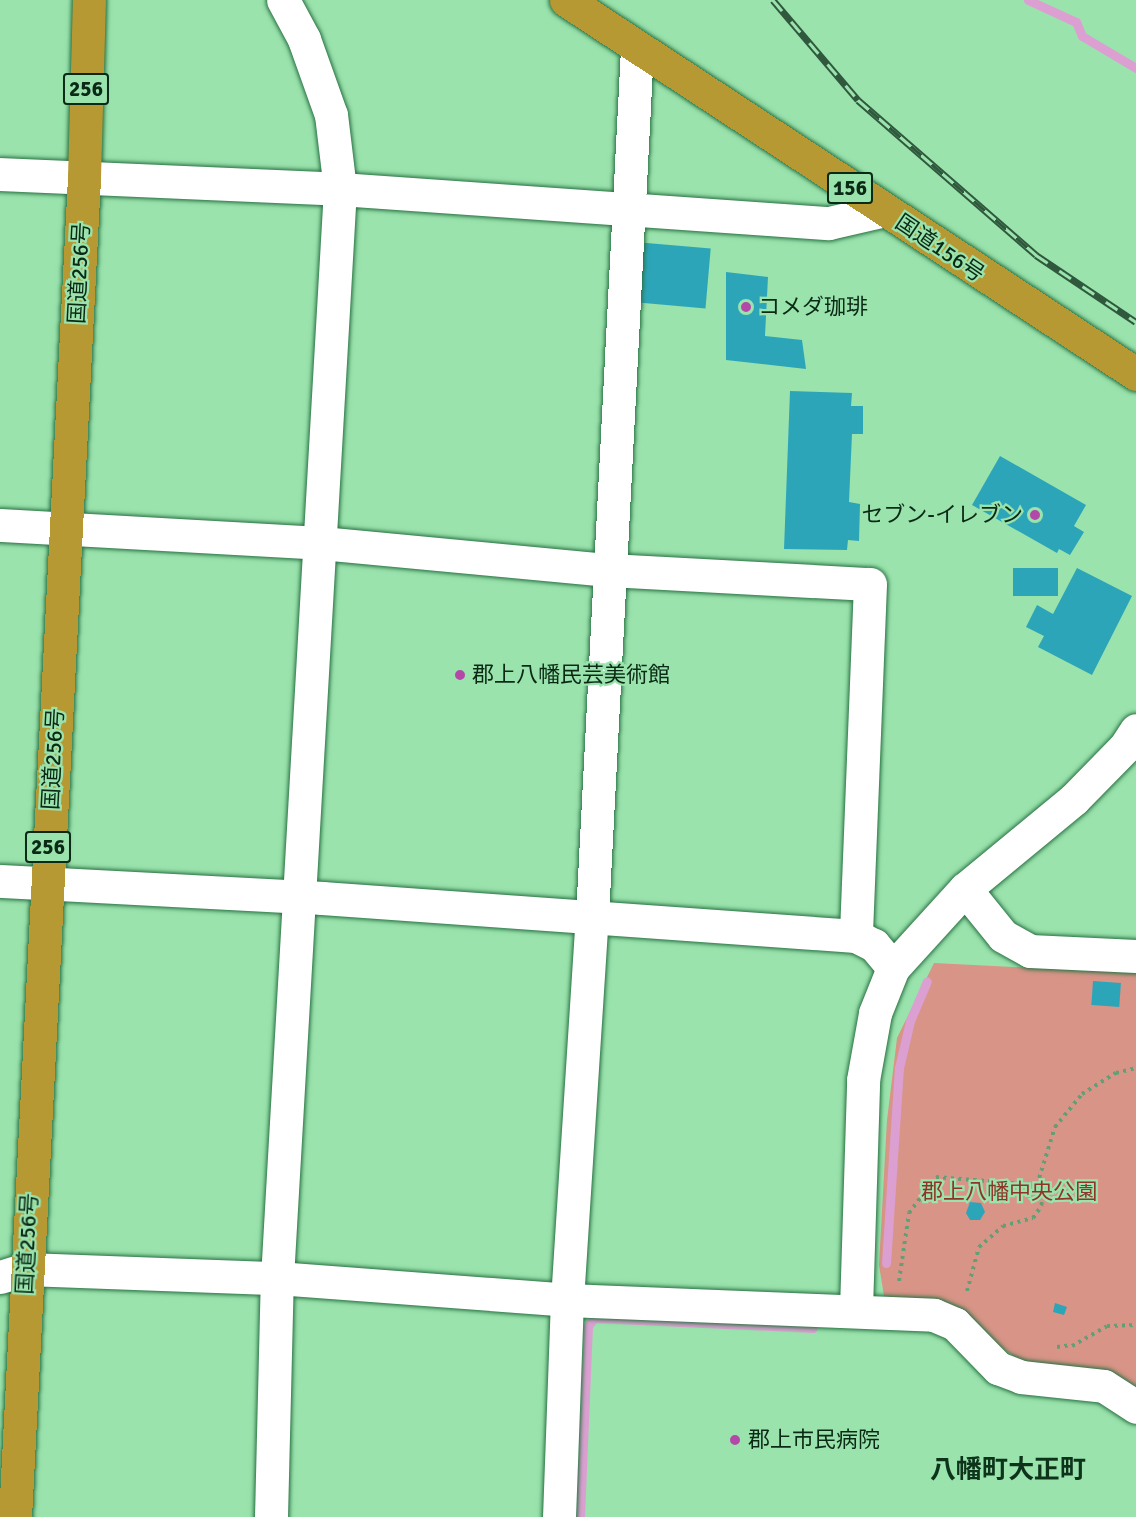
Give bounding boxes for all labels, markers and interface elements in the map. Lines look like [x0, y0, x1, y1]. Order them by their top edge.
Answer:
road number: 256 [62, 71, 110, 107]
road number: 156 [826, 170, 874, 206]
street label: 国道156号 [890, 209, 990, 287]
street label: 国道256号 [63, 222, 95, 324]
place label: コメダ珈琲 [758, 294, 868, 320]
marker: コメダ珈琲 [739, 300, 753, 314]
place label: セブン-イレブン [861, 502, 1023, 528]
marker: セブン-イレブン [1028, 508, 1042, 522]
place label: 郡上八幡民芸美術館 [472, 662, 670, 688]
marker: 郡上八幡民芸美術館 [453, 668, 467, 682]
street label: 国道256号 [37, 708, 69, 810]
road number: 256 [24, 829, 72, 865]
park label: 郡上八幡中央公園 [921, 1179, 1097, 1205]
street label: 国道256号 [11, 1193, 43, 1295]
place label: 郡上市民病院 [748, 1427, 880, 1453]
marker: 郡上市民病院 [726, 1431, 744, 1449]
district label: 八幡町大正町 [930, 1455, 1086, 1487]

